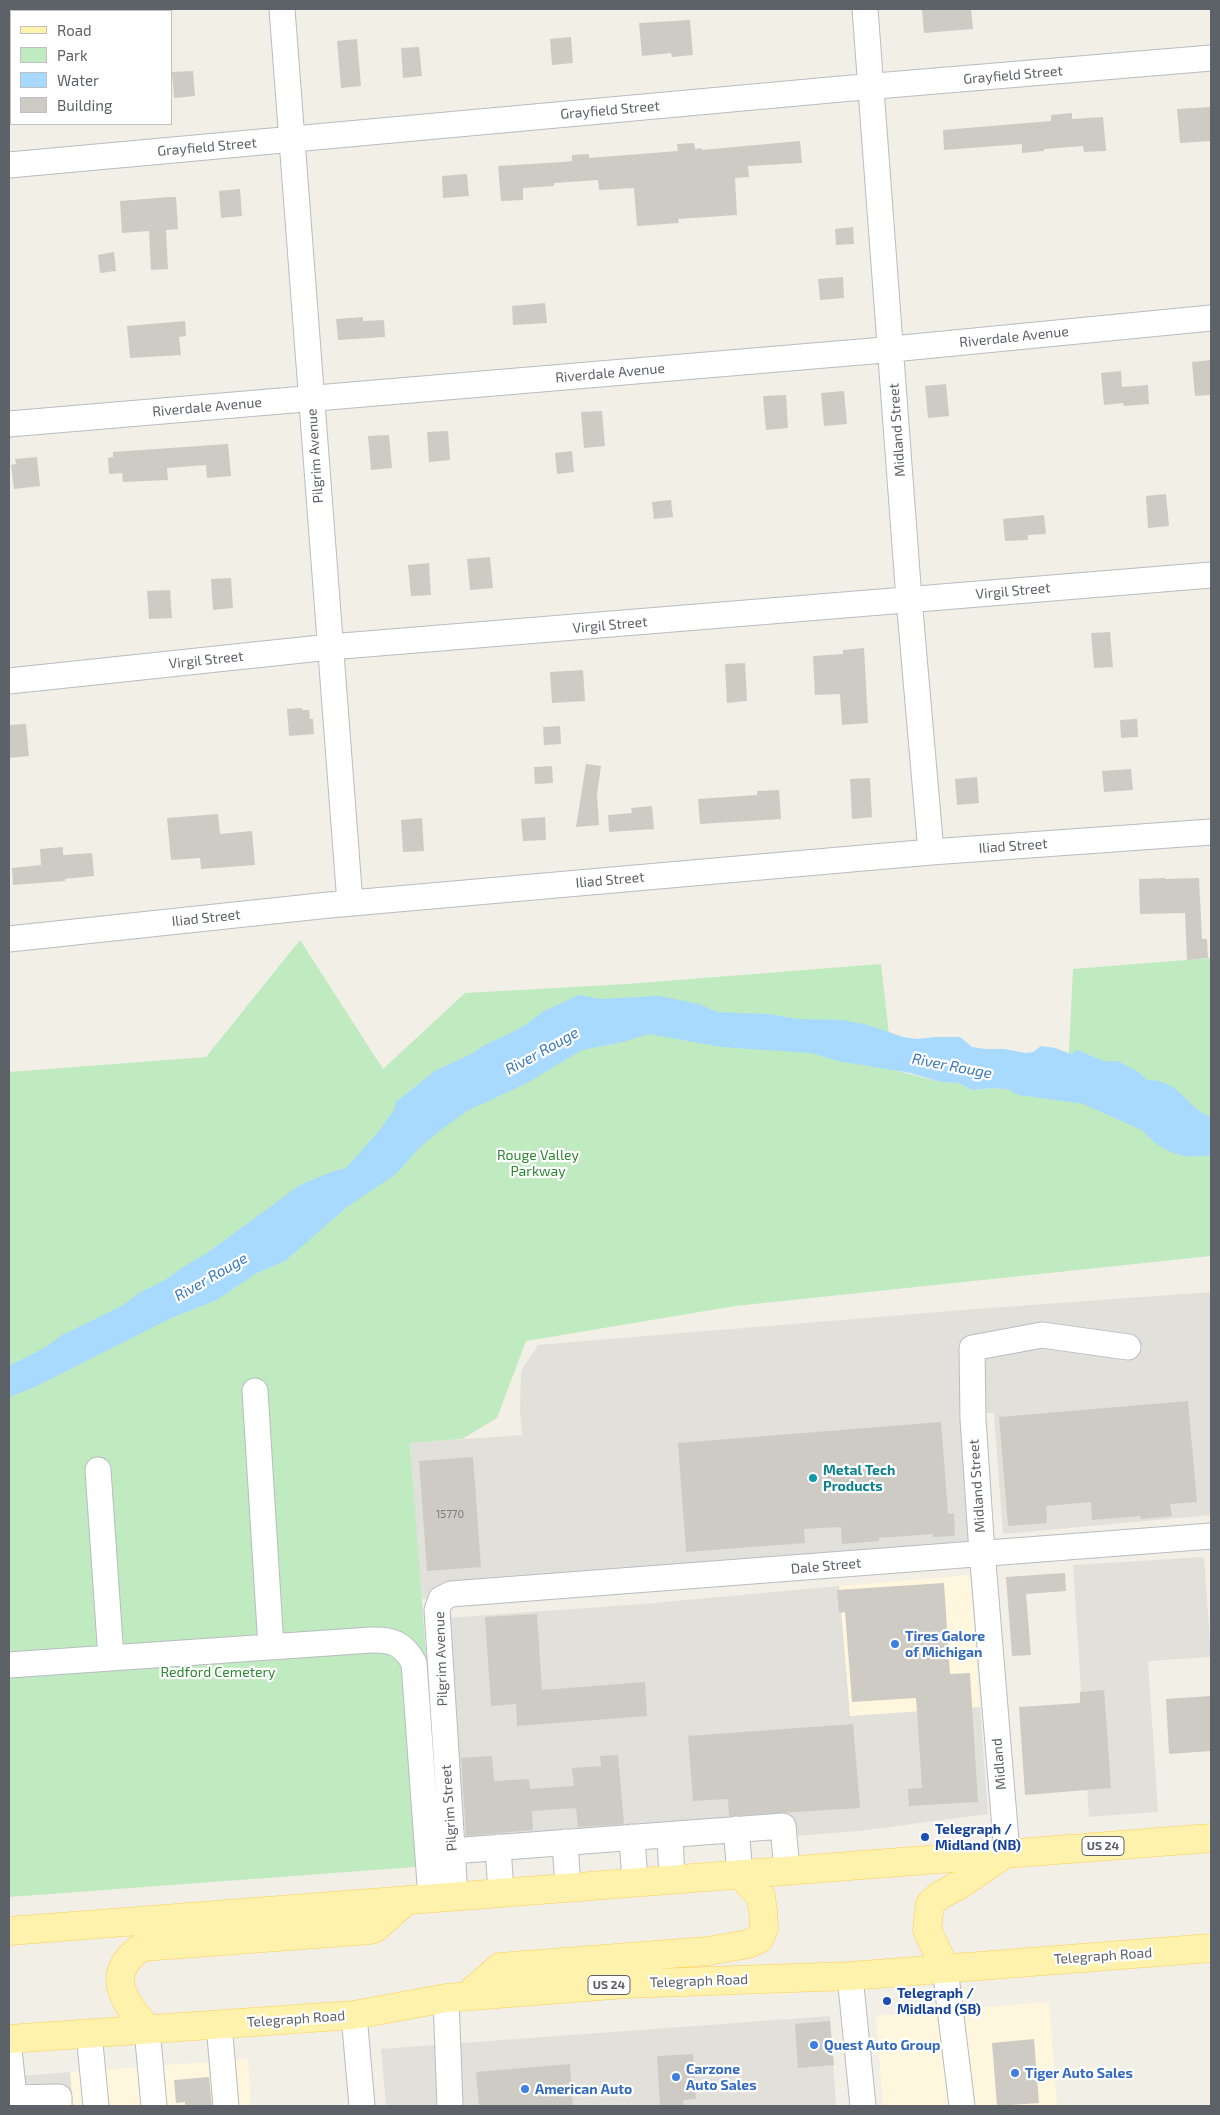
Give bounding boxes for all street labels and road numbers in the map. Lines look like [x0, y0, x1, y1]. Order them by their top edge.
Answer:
street label: Grayfield Street [963, 62, 1063, 88]
street label: Grayfield Street [560, 97, 660, 123]
street label: Grayfield Street [157, 134, 257, 160]
street label: Riverdale Avenue [958, 323, 1070, 351]
street label: Riverdale Avenue [555, 360, 665, 386]
street label: Midland Street [885, 383, 909, 477]
street label: Riverdale Avenue [152, 394, 262, 420]
street label: Pilgrim Avenue [303, 408, 327, 504]
street label: Virgil Street [975, 579, 1051, 603]
street label: Virgil Street [572, 613, 648, 637]
street label: Virgil Street [168, 648, 244, 672]
street label: Iliad Street [978, 835, 1048, 857]
street label: Iliad Street [575, 869, 645, 891]
street label: Iliad Street [171, 906, 241, 930]
street label: Midland Street [965, 1439, 989, 1533]
street label: Dale Street [790, 1555, 862, 1577]
street label: Pilgrim Avenue [431, 1611, 451, 1707]
street label: Midland [988, 1737, 1010, 1791]
street label: Pilgrim Street [438, 1764, 460, 1852]
road number: US 24 [1082, 1836, 1124, 1855]
street label: Telegraph Road [1053, 1944, 1153, 1968]
street label: Telegraph Road [649, 1971, 749, 1991]
road number: US 24 [588, 1976, 630, 1994]
street label: Telegraph Road [246, 2007, 346, 2031]

